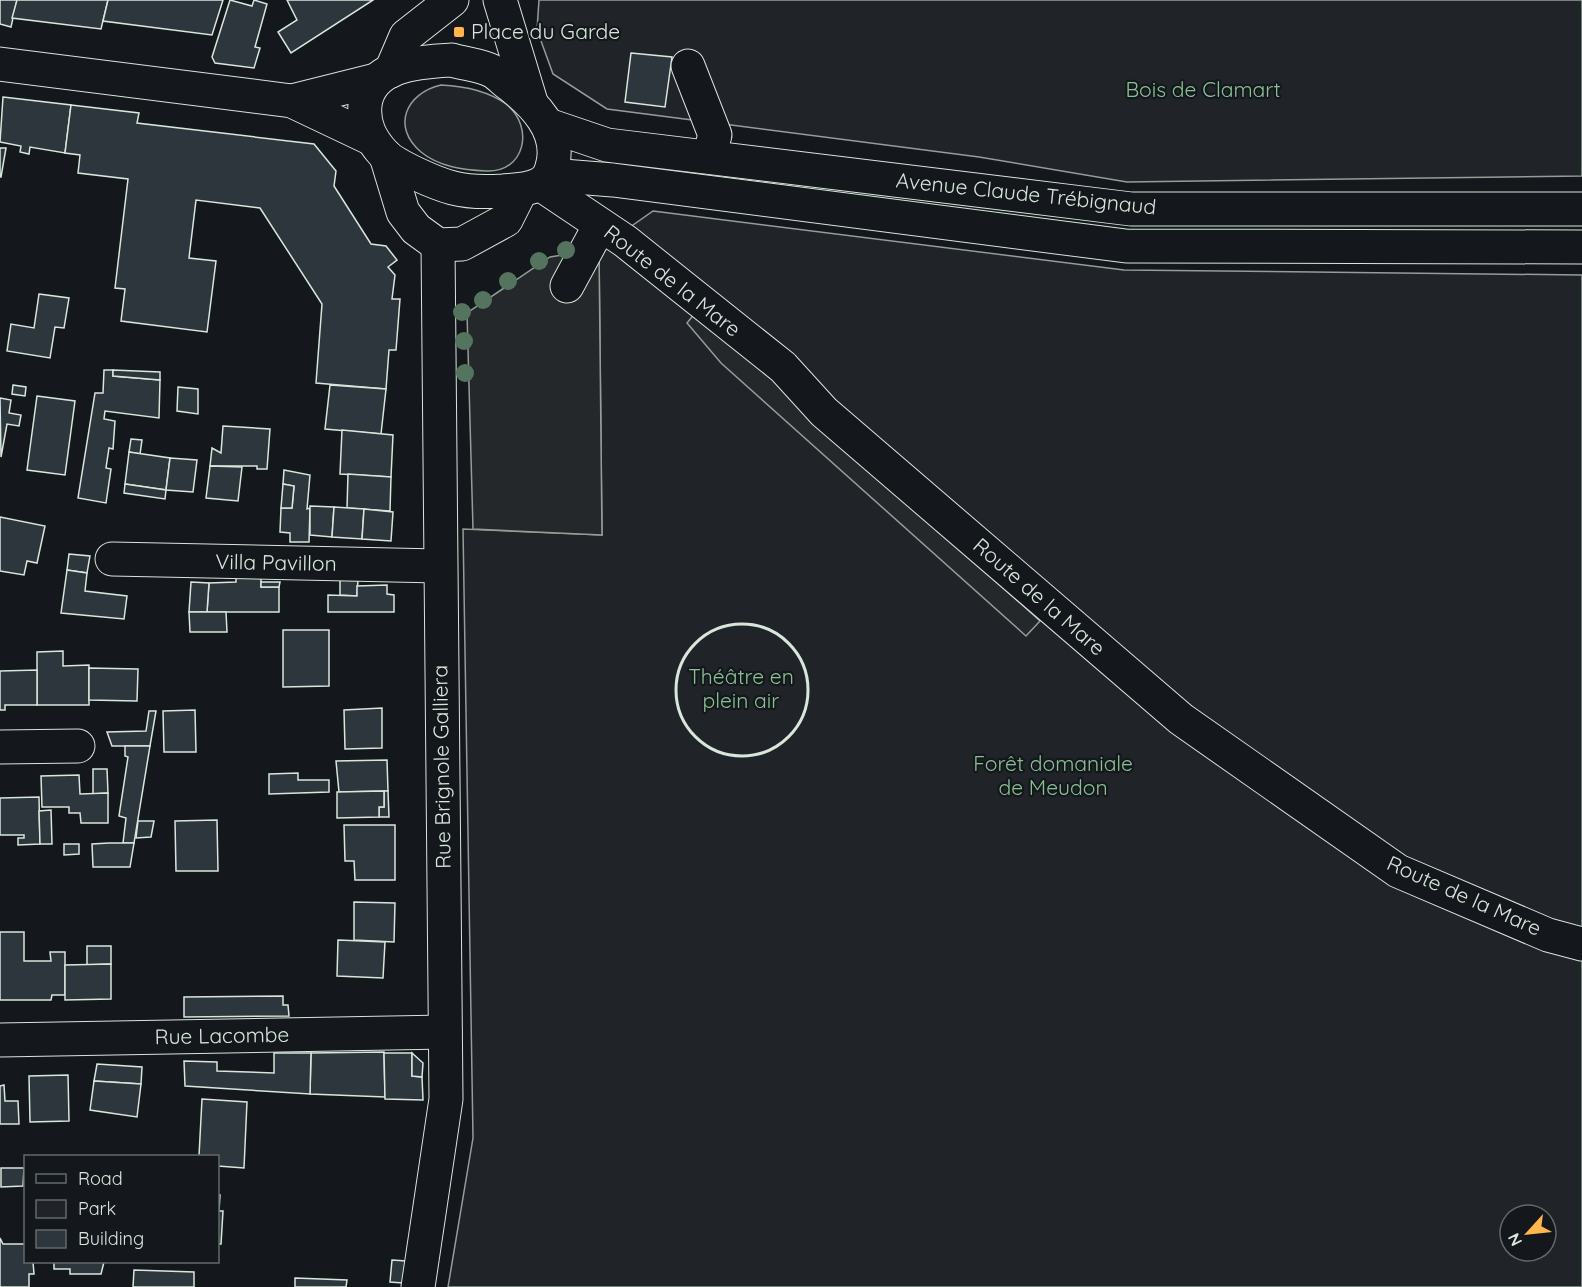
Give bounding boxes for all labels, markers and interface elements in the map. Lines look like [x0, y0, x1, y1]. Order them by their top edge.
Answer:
place label: Place du Garde [471, 18, 620, 44]
marker: Place du Garde [452, 25, 466, 39]
park label: Bois de Clamart [1125, 76, 1281, 102]
street label: Avenue Claude Trébignaud [895, 166, 1157, 220]
street label: Route de la Mare [599, 219, 746, 342]
street label: Route de la Mare [968, 532, 1111, 661]
street label: Villa Pavillon [215, 548, 337, 576]
park label: Théâtre en plein air [688, 663, 794, 713]
street label: Rue Brignole Galliera [426, 665, 456, 869]
park label: Forêt domaniale de Meudon [973, 750, 1133, 800]
street label: Route de la Mare [1383, 849, 1546, 941]
street label: Rue Lacombe [154, 1021, 290, 1049]
legend [24, 1155, 219, 1263]
text: Road [78, 1167, 123, 1190]
text: Park [78, 1197, 116, 1220]
north arrow [1498, 1203, 1558, 1263]
text: Building [78, 1227, 144, 1250]
text: N [1503, 1230, 1526, 1250]

